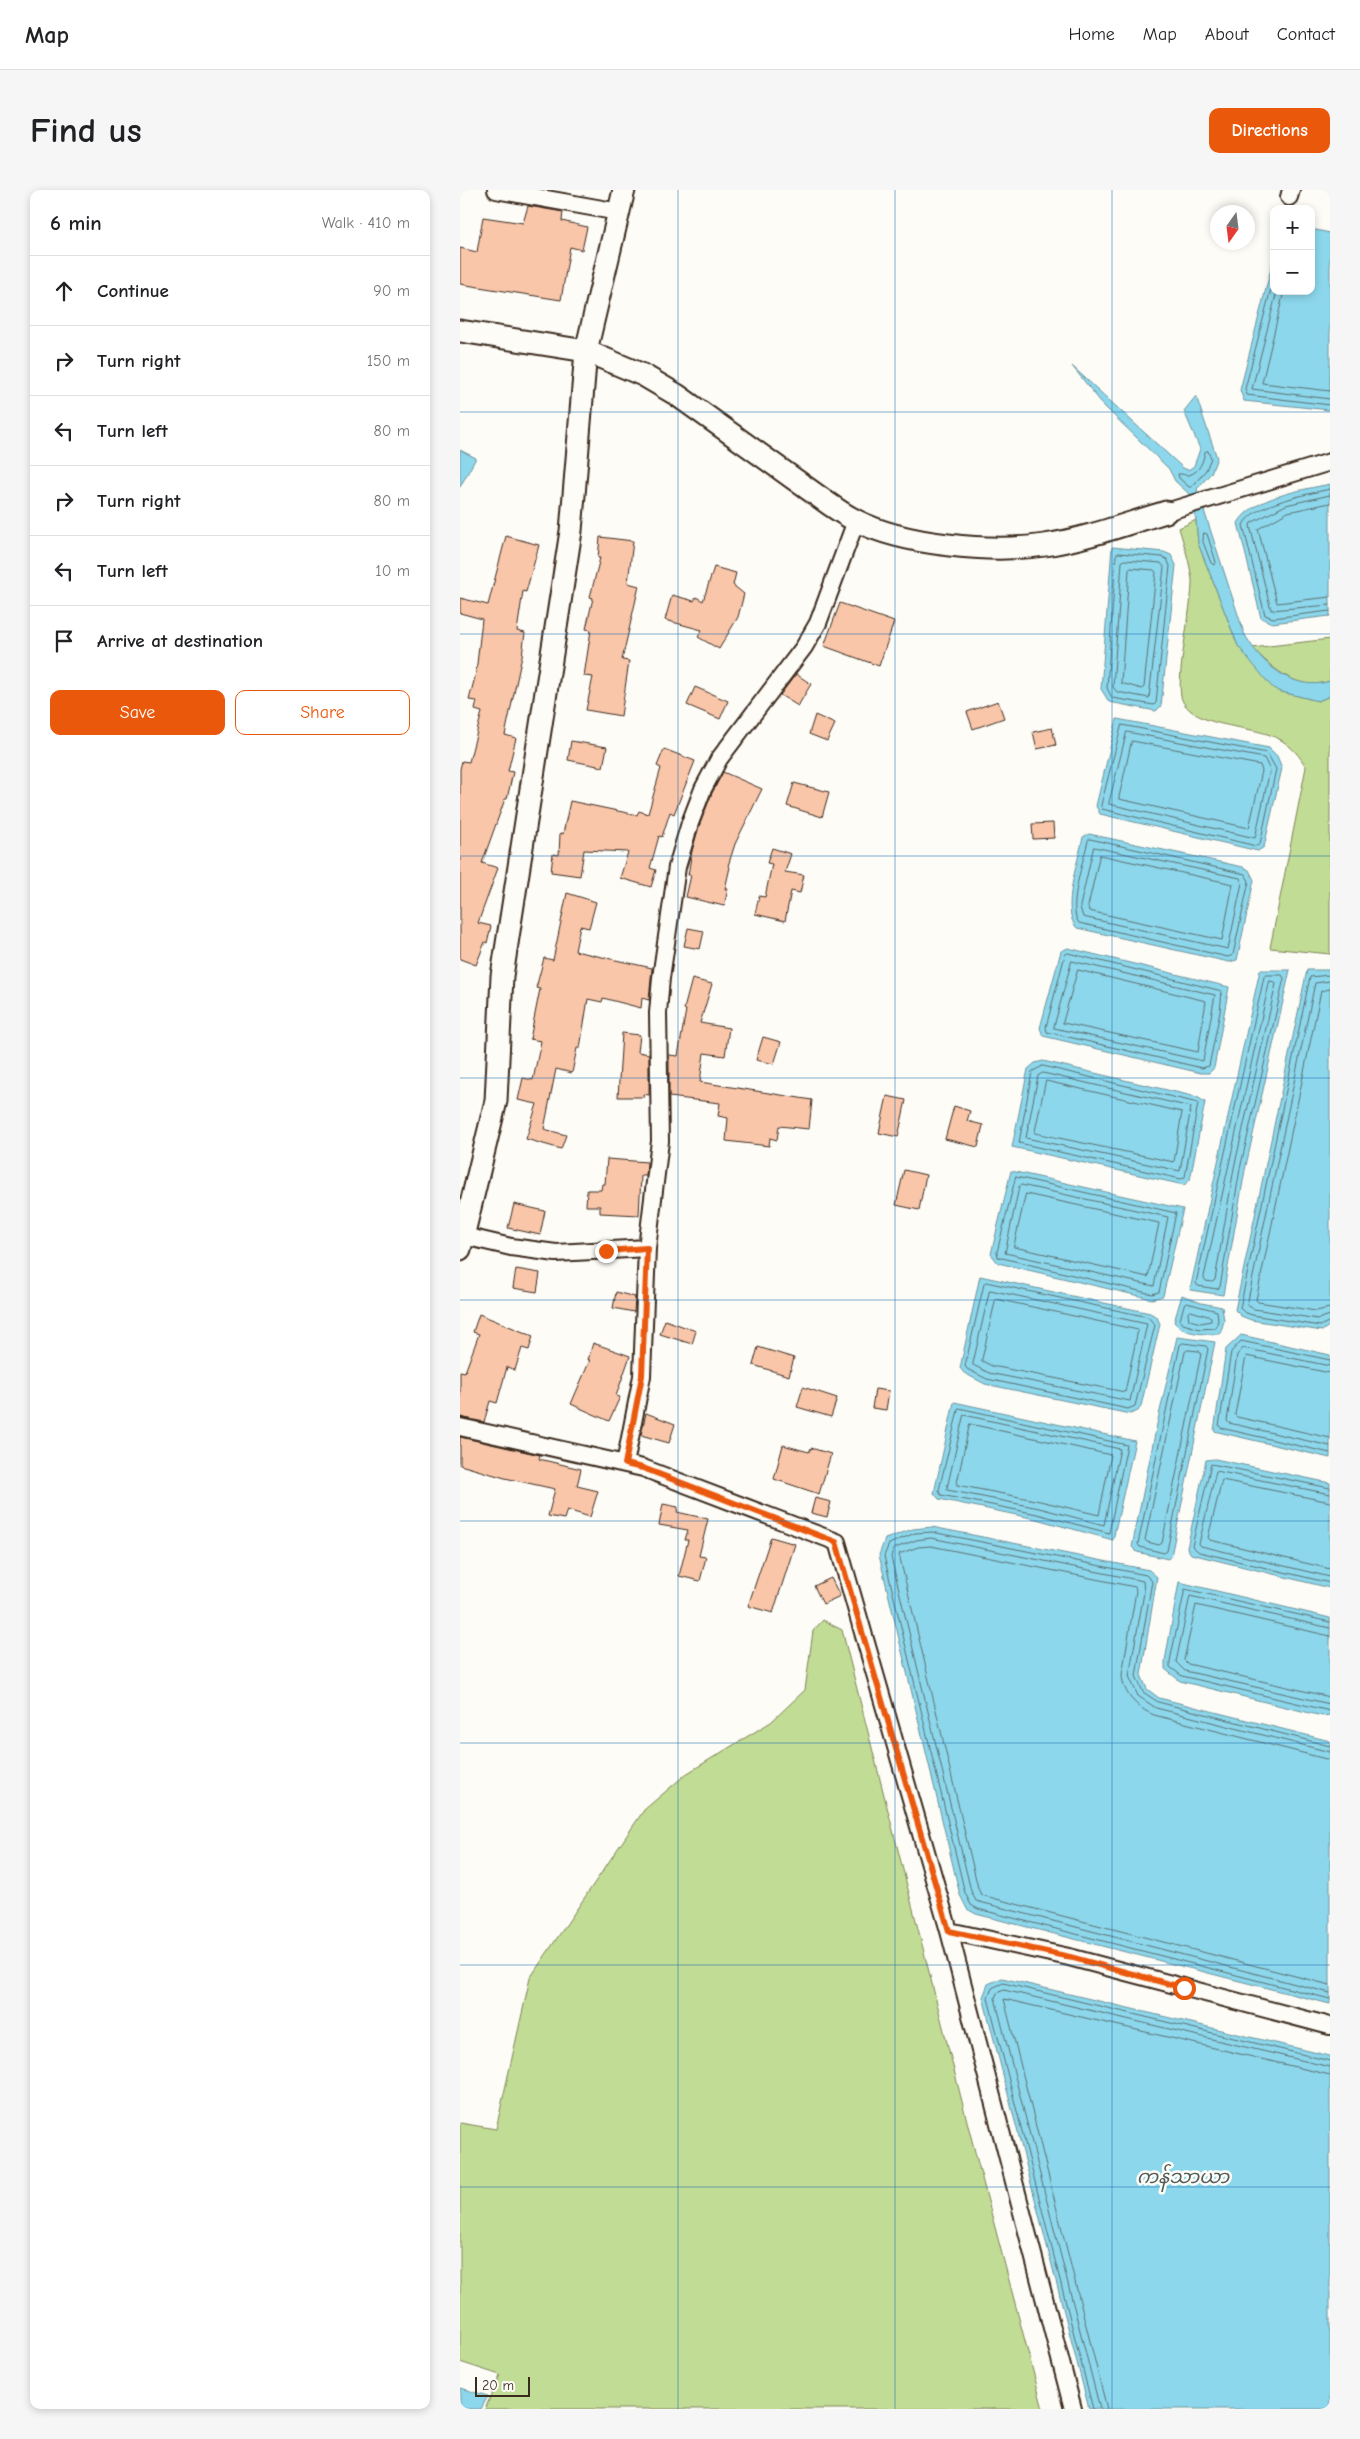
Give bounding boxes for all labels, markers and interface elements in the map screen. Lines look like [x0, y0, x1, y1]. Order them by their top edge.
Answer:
text: Map [25, 21, 69, 49]
text: Home [1068, 24, 1115, 45]
text: Map [1143, 24, 1177, 45]
text: About [1205, 24, 1249, 45]
text: Contact [1277, 24, 1335, 45]
button: Directions [1209, 108, 1330, 153]
text: Find us [30, 110, 142, 151]
north arrow [1210, 205, 1255, 250]
map controls [1270, 205, 1315, 295]
button: + [1270, 205, 1315, 250]
text: 6 min [50, 211, 102, 235]
text: Walk · 410 m [322, 214, 410, 232]
button: − [1270, 250, 1315, 295]
icon: ahead [50, 277, 78, 305]
text: Continue [97, 280, 169, 302]
text: 90 m [373, 282, 410, 300]
icon: right [50, 347, 78, 375]
text: Turn right [97, 350, 181, 372]
text: 150 m [367, 352, 410, 370]
icon: left [50, 417, 78, 445]
text: Turn left [97, 420, 168, 442]
text: 80 m [373, 422, 410, 440]
icon: right [50, 487, 78, 515]
text: Turn right [97, 490, 181, 512]
text: 80 m [373, 492, 410, 510]
icon: left [50, 557, 78, 585]
text: Turn left [97, 560, 168, 582]
text: 10 m [375, 562, 410, 580]
icon: arrive [50, 627, 78, 655]
text: Arrive at destination [97, 630, 263, 652]
button: Save [50, 690, 225, 735]
button: Share [235, 690, 410, 735]
route end [595, 1240, 618, 1263]
route start [1173, 1977, 1196, 2000]
water label: ကန်သာယာ [1137, 2163, 1230, 2192]
scale bar [475, 2374, 530, 2397]
text: 20 m [482, 2377, 514, 2394]

